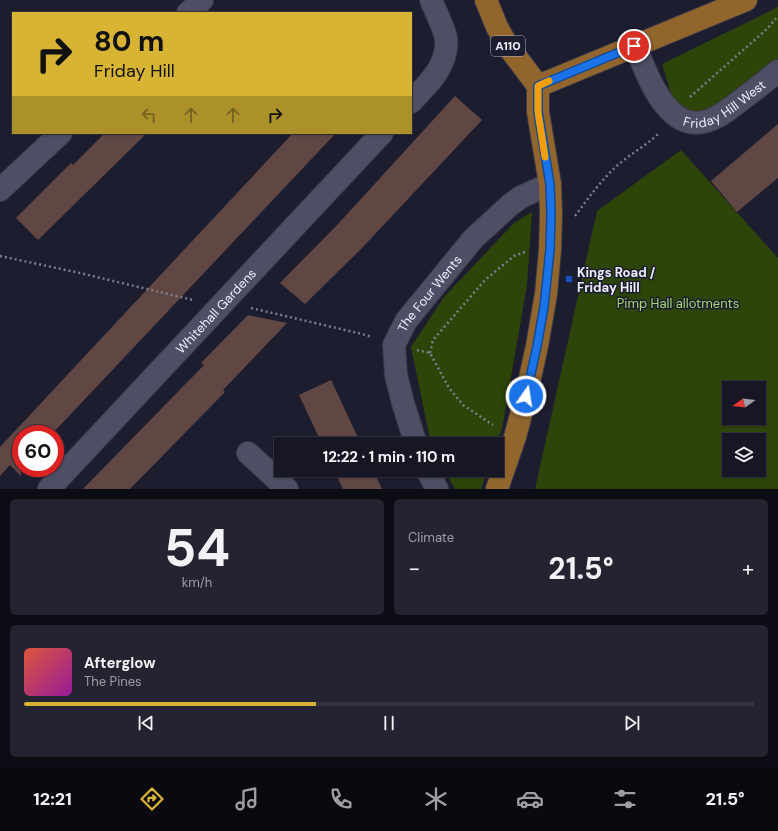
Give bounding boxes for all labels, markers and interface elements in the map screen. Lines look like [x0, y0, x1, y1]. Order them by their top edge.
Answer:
text: 80 m [94, 23, 164, 60]
icon: right [28, 28, 80, 80]
pin [617, 29, 651, 63]
icon: arrive [623, 35, 645, 57]
road number: A110 [491, 36, 525, 56]
text: Friday Hill [94, 59, 175, 83]
street label: Friday Hill West [681, 76, 769, 132]
icon: left [138, 104, 160, 126]
icon: ahead [180, 104, 202, 126]
icon: ahead [222, 104, 244, 126]
icon: right [264, 104, 286, 126]
street label: The Four Wents [394, 251, 466, 335]
place label: Kings Road / Friday Hill [577, 264, 656, 296]
street label: Whitehall Gardens [172, 265, 260, 357]
marker: Kings Road / Friday Hill [564, 274, 574, 284]
park label: Pimp Hall allotments [617, 295, 739, 312]
position arrow [505, 375, 547, 417]
north arrow [722, 381, 766, 425]
map controls [722, 381, 766, 477]
speed limit sign: 60 [12, 425, 64, 477]
button: layers [722, 433, 766, 477]
text: 12:22 · 1 min · 110 m [323, 447, 455, 467]
text: 54 [164, 514, 230, 582]
text: Climate [408, 529, 454, 546]
text: 21.5° [548, 549, 614, 588]
text: − [408, 554, 420, 583]
text: + [742, 554, 754, 583]
text: km/h [182, 574, 212, 591]
text: Afterglow [84, 653, 156, 673]
text: The Pines [84, 673, 142, 690]
icon: previous [135, 712, 157, 734]
icon: pause [378, 712, 400, 734]
icon: next [621, 712, 643, 734]
icon: directions [138, 785, 166, 813]
icon: music [233, 785, 261, 813]
icon: phone [327, 785, 355, 813]
icon: climate [422, 785, 450, 813]
icon: car [516, 785, 544, 813]
icon: filters [611, 785, 639, 813]
text: 12:21 [33, 787, 72, 811]
text: 21.5° [705, 787, 745, 811]

